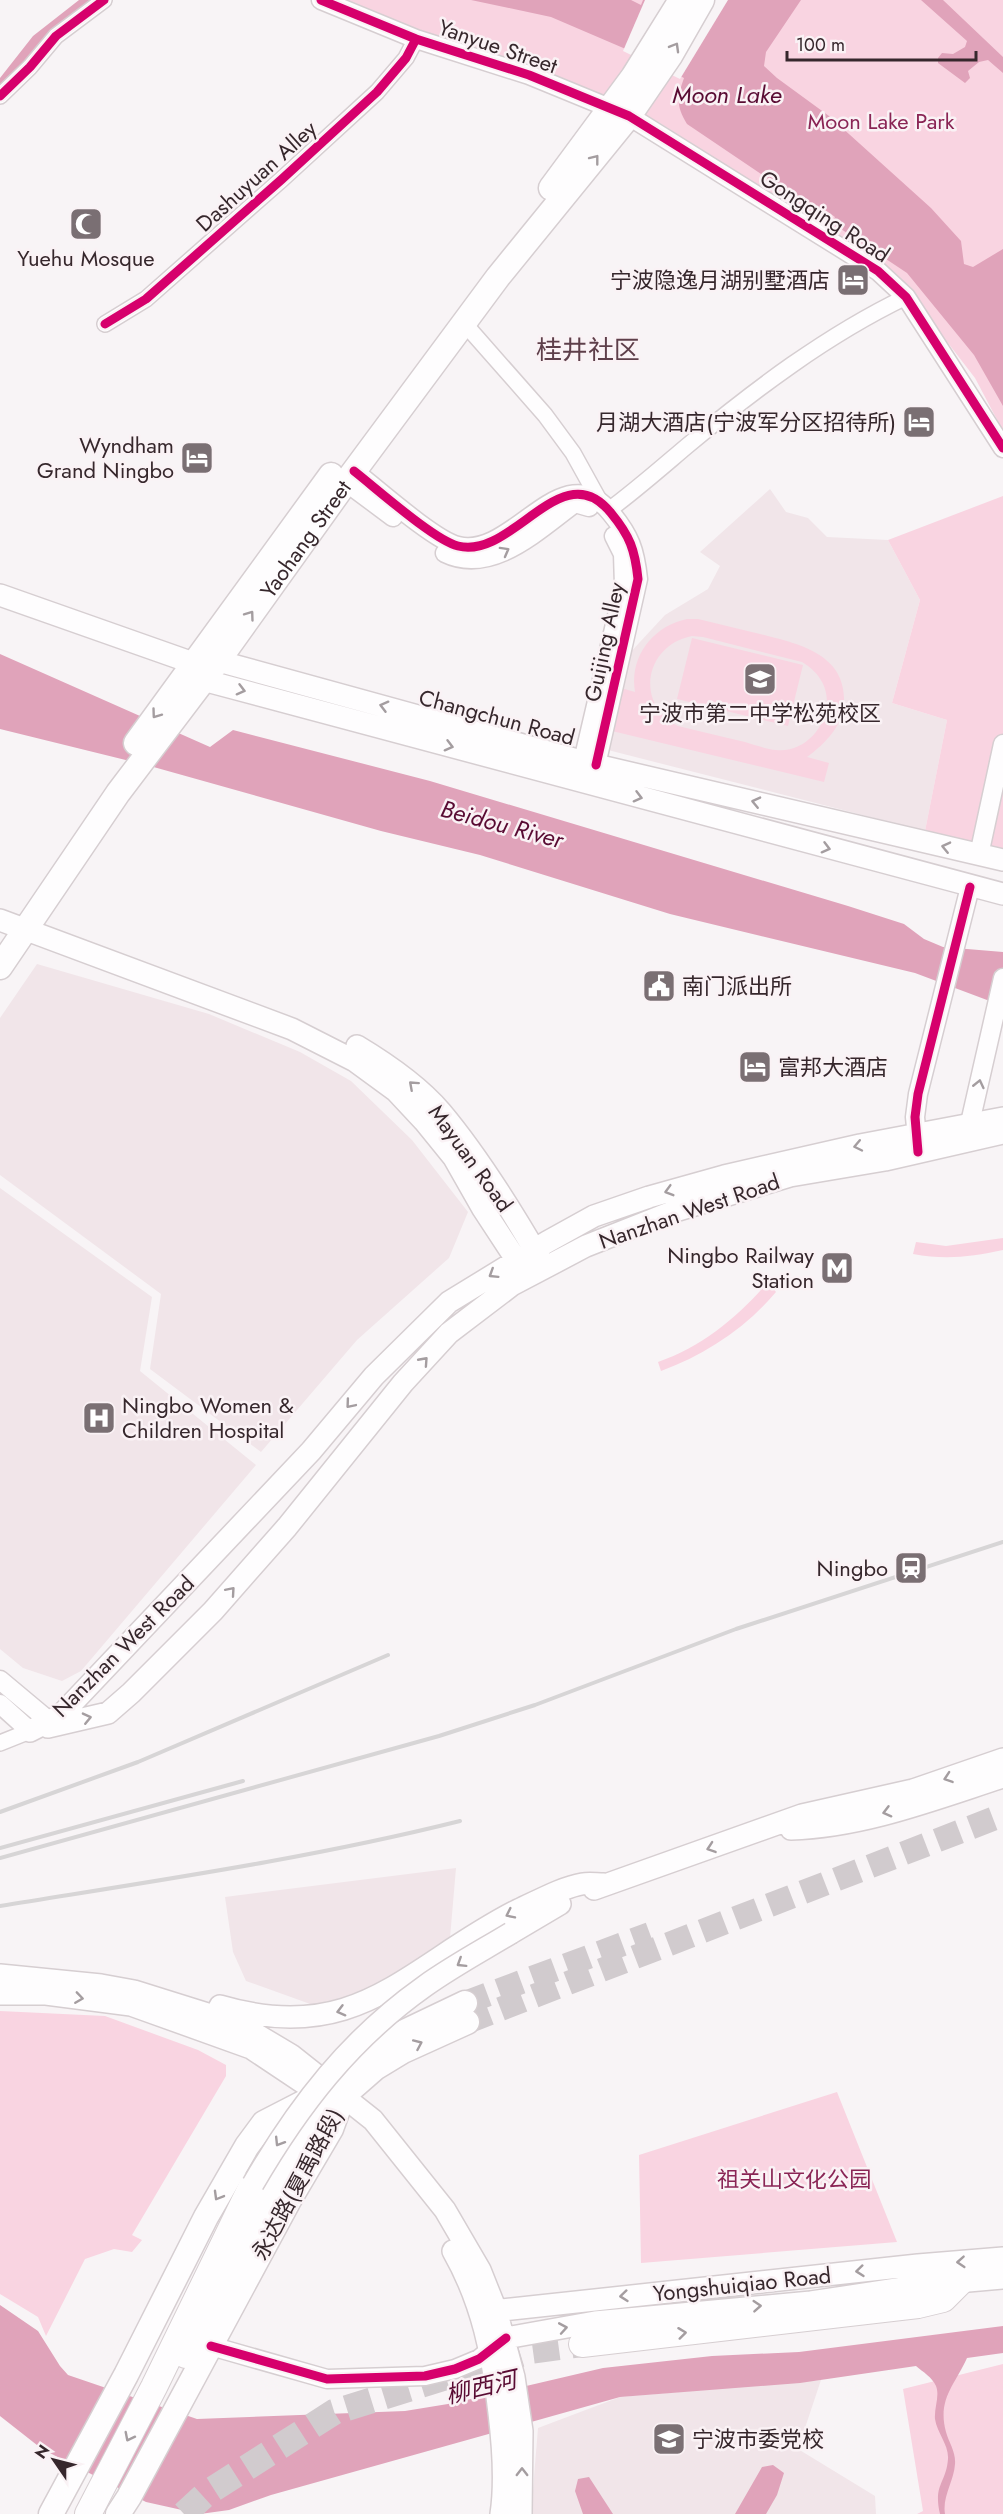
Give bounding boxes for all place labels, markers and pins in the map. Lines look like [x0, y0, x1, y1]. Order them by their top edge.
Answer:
mosque icon: Yuehu Mosque [68, 206, 104, 242]
place label: Yuehu Mosque [17, 242, 155, 274]
hotel icon: 宁波隐逸月湖别墅酒店 [835, 262, 871, 298]
place label: 宁波隐逸月湖别墅酒店 [610, 264, 830, 296]
hotel icon: 月湖大酒店(宁波军分区招待所) [901, 404, 937, 440]
place label: 月湖大酒店(宁波军分区招待所) [596, 406, 896, 438]
place label: Wyndham Grand Ningbo [37, 429, 174, 486]
hotel icon: Wyndham Grand Ningbo [179, 440, 215, 476]
school or university icon: 宁波市第二中学松苑校区 [742, 661, 778, 697]
place label: 宁波市第二中学松苑校区 [639, 697, 881, 729]
public building icon: 南门派出所 [641, 968, 677, 1004]
place label: 南门派出所 [682, 970, 792, 1002]
hotel icon: 富邦大酒店 [737, 1049, 773, 1085]
place label: 富邦大酒店 [778, 1051, 888, 1083]
place label: Ningbo Railway Station [667, 1239, 814, 1296]
metro station icon: Ningbo Railway Station [819, 1250, 855, 1286]
place label: Ningbo Women & Children Hospital [122, 1389, 294, 1446]
hospital icon: Ningbo Women & Children Hospital [81, 1400, 117, 1436]
station icon: Ningbo [893, 1550, 929, 1586]
place label: Ningbo [817, 1552, 888, 1584]
school or university icon: 宁波市委党校 [651, 2421, 687, 2457]
place label: 宁波市委党校 [692, 2423, 824, 2455]

